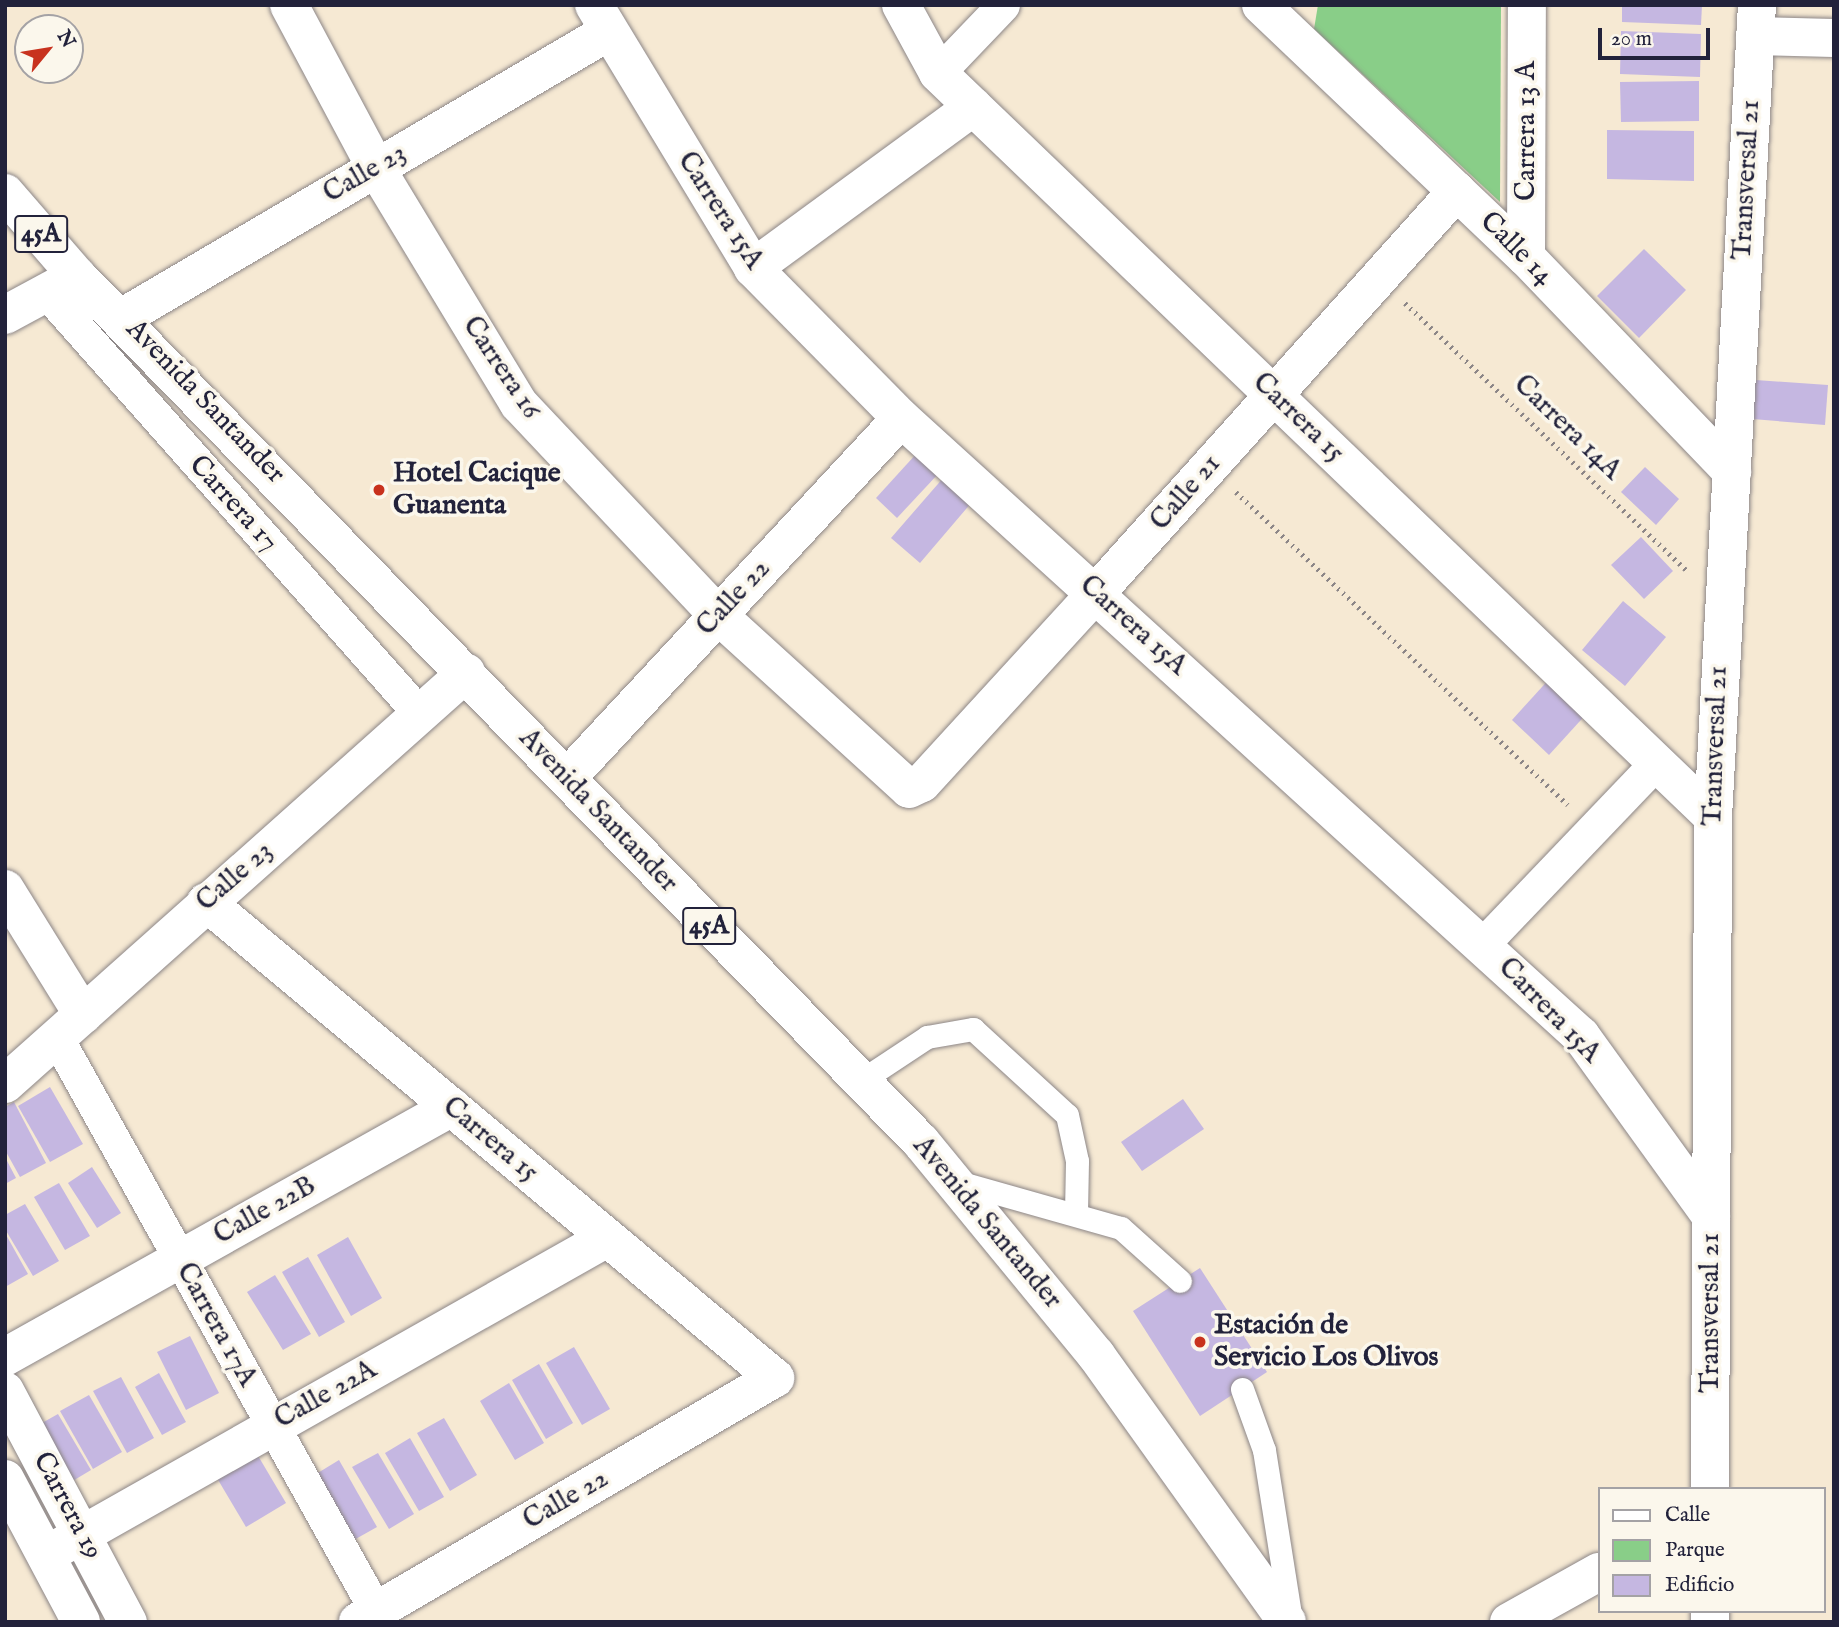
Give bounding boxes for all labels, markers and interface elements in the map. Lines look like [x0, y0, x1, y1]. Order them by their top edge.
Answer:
north arrow [14, 14, 84, 84]
scale bar [1601, 14, 1713, 58]
text: N [51, 26, 80, 53]
text: 20 m [1611, 26, 1652, 53]
street label: Carrera 13 A [1510, 61, 1544, 201]
street label: Transversal 21 [1726, 99, 1768, 261]
street label: Calle 23 [318, 137, 412, 211]
street label: Carrera 15A [670, 146, 770, 276]
street label: Calle 14 [1472, 205, 1560, 293]
road number: 45A [13, 212, 69, 256]
street label: Carrera 16 [455, 310, 547, 426]
street label: Avenida Santander [118, 313, 292, 491]
street label: Carrera 15 [1245, 366, 1351, 470]
street label: Carrera 14A [1506, 368, 1628, 488]
street label: Calle 21 [1144, 448, 1228, 538]
street label: Carrera 17 [181, 449, 285, 559]
place label: Hotel Cacique Guanenta [393, 457, 561, 523]
marker: Hotel Cacique Guanenta [371, 482, 387, 498]
street label: Calle 22 [690, 553, 778, 643]
street label: Carrera 15A [1072, 569, 1194, 683]
street label: Transversal 21 [1696, 665, 1736, 827]
street label: Avenida Santander [511, 722, 685, 900]
street label: Calle 23 [190, 835, 280, 919]
road number: 45A [681, 903, 737, 948]
street label: Carrera 15A [1491, 951, 1607, 1071]
street label: Carrera 15 [435, 1090, 545, 1190]
street label: Avenida Santander [905, 1130, 1069, 1316]
street label: Calle 22B [208, 1169, 322, 1253]
street label: Transversal 21 [1694, 1233, 1728, 1393]
street label: Carrera 17A [168, 1257, 264, 1393]
place label: Estación de Servicio Los Olivos [1214, 1309, 1438, 1375]
marker: Estación de Servicio Los Olivos [1192, 1334, 1208, 1350]
street label: Calle 22A [269, 1353, 383, 1437]
street label: Carrera 19 [25, 1447, 109, 1565]
street label: Calle 22 [518, 1462, 614, 1538]
legend [1598, 1487, 1825, 1613]
text: Calle [1665, 1502, 1710, 1529]
text: Parque [1665, 1537, 1725, 1564]
text: Edificio [1665, 1572, 1734, 1599]

